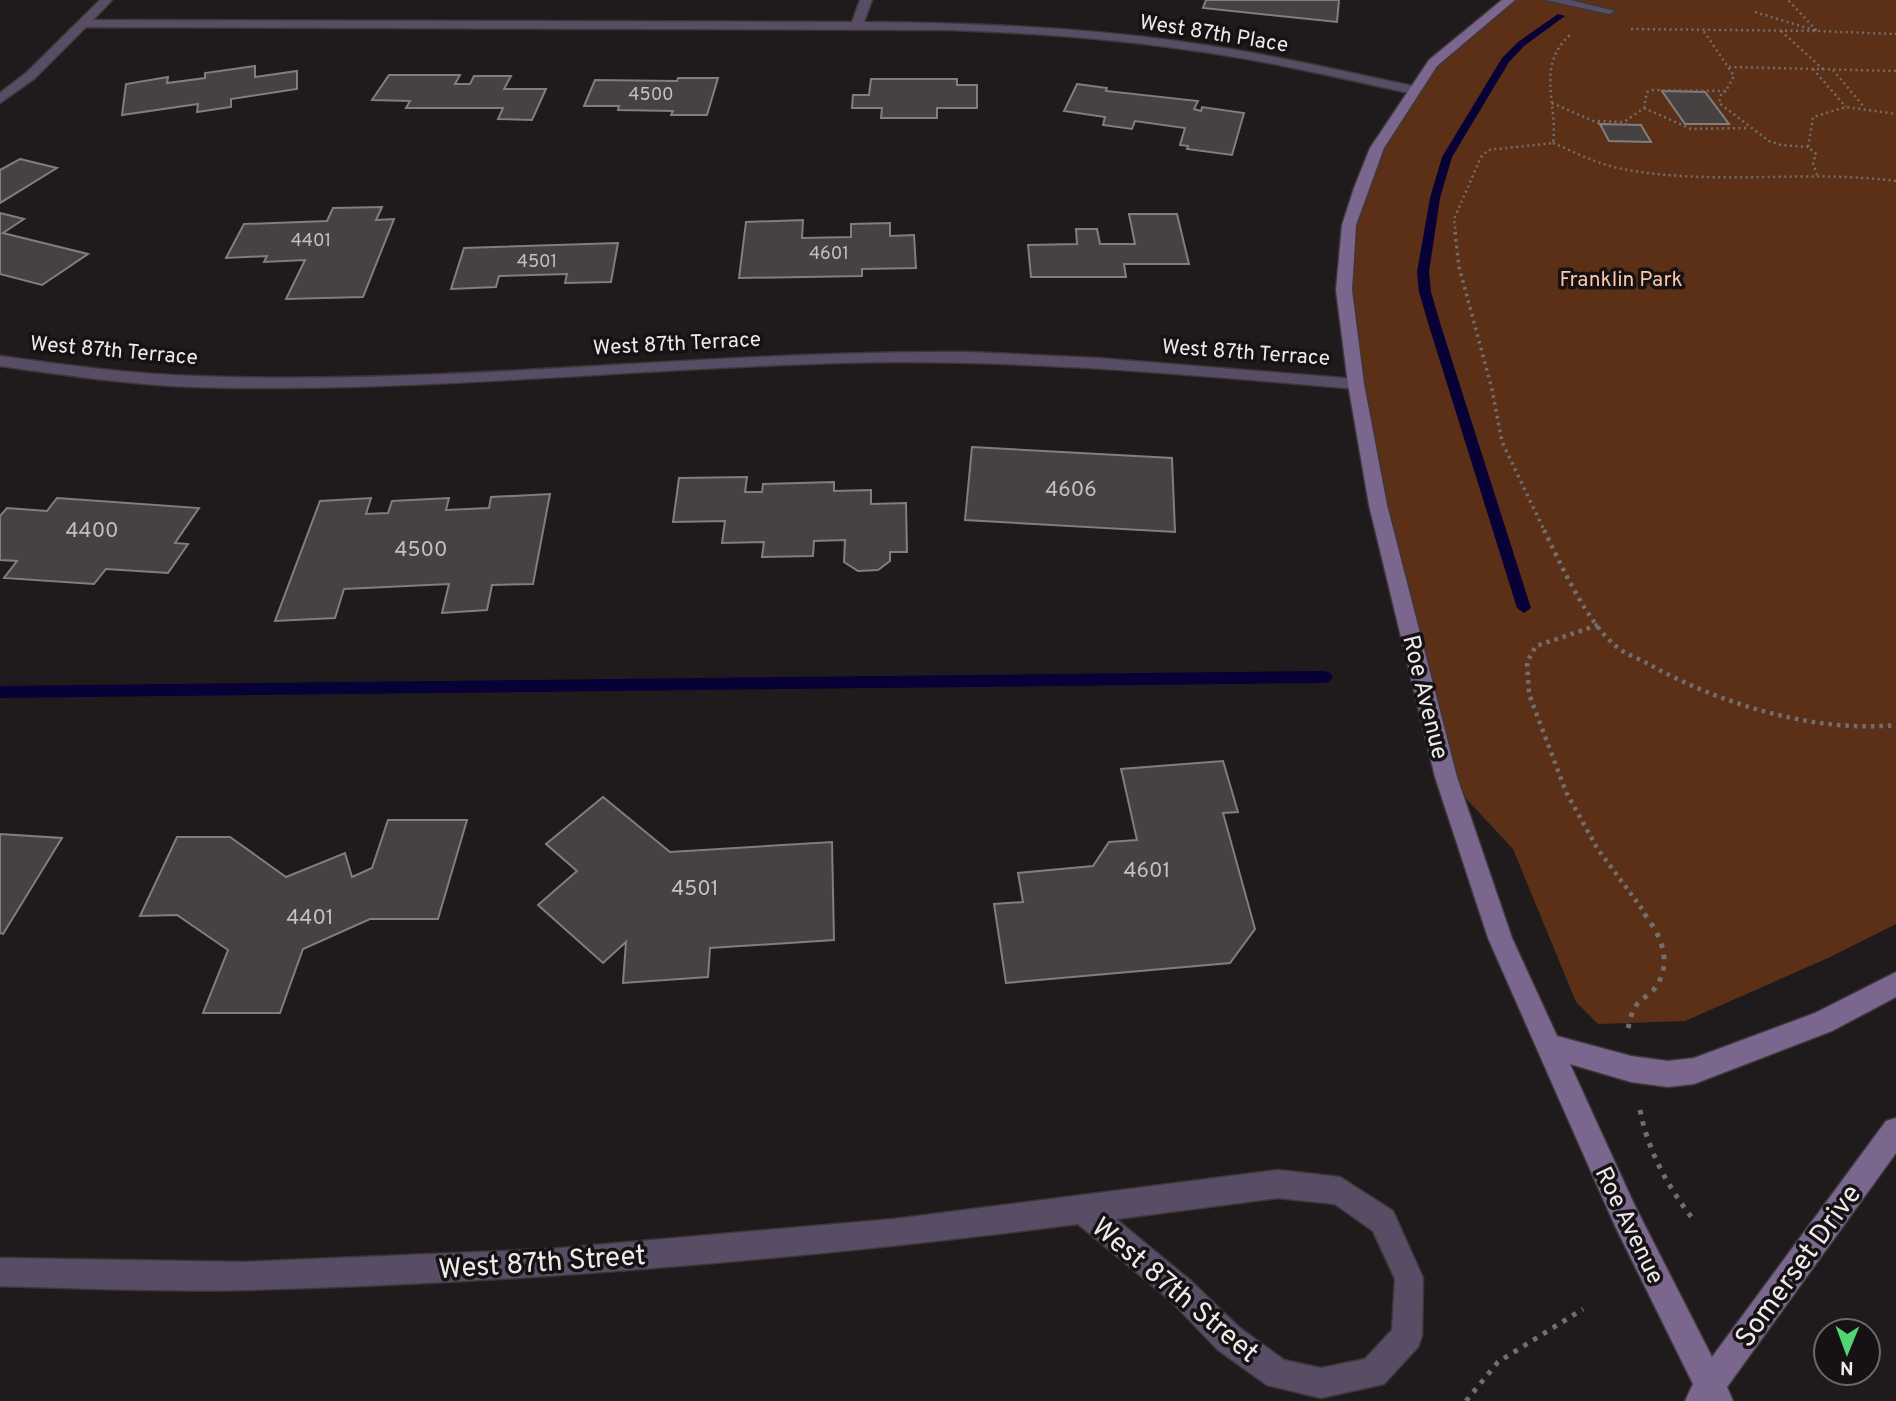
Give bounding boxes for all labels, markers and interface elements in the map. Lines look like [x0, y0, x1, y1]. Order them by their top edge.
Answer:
street label: West 87th Place [1138, 9, 1290, 60]
house number: 4500 [628, 84, 674, 107]
house number: 4401 [291, 230, 331, 253]
house number: 4601 [809, 243, 849, 266]
house number: 4501 [517, 251, 557, 274]
park label: Franklin Park [1559, 267, 1683, 294]
street label: West 87th Terrace [592, 327, 762, 362]
street label: West 87th Terrace [29, 331, 199, 372]
street label: West 87th Terrace [1161, 334, 1331, 373]
house number: 4606 [1045, 477, 1097, 504]
house number: 4400 [66, 518, 118, 545]
house number: 4500 [395, 537, 447, 564]
street label: Roe Avenue [1394, 632, 1454, 763]
house number: 4601 [1124, 858, 1170, 885]
house number: 4501 [671, 876, 719, 903]
house number: 4401 [286, 905, 334, 932]
street label: Roe Avenue [1587, 1162, 1670, 1290]
street label: Somerset Drive [1728, 1178, 1871, 1355]
street label: West 87th Street [1083, 1211, 1265, 1372]
street label: West 87th Street [437, 1239, 647, 1289]
north arrow [1812, 1317, 1882, 1387]
text: N [1840, 1355, 1854, 1379]

